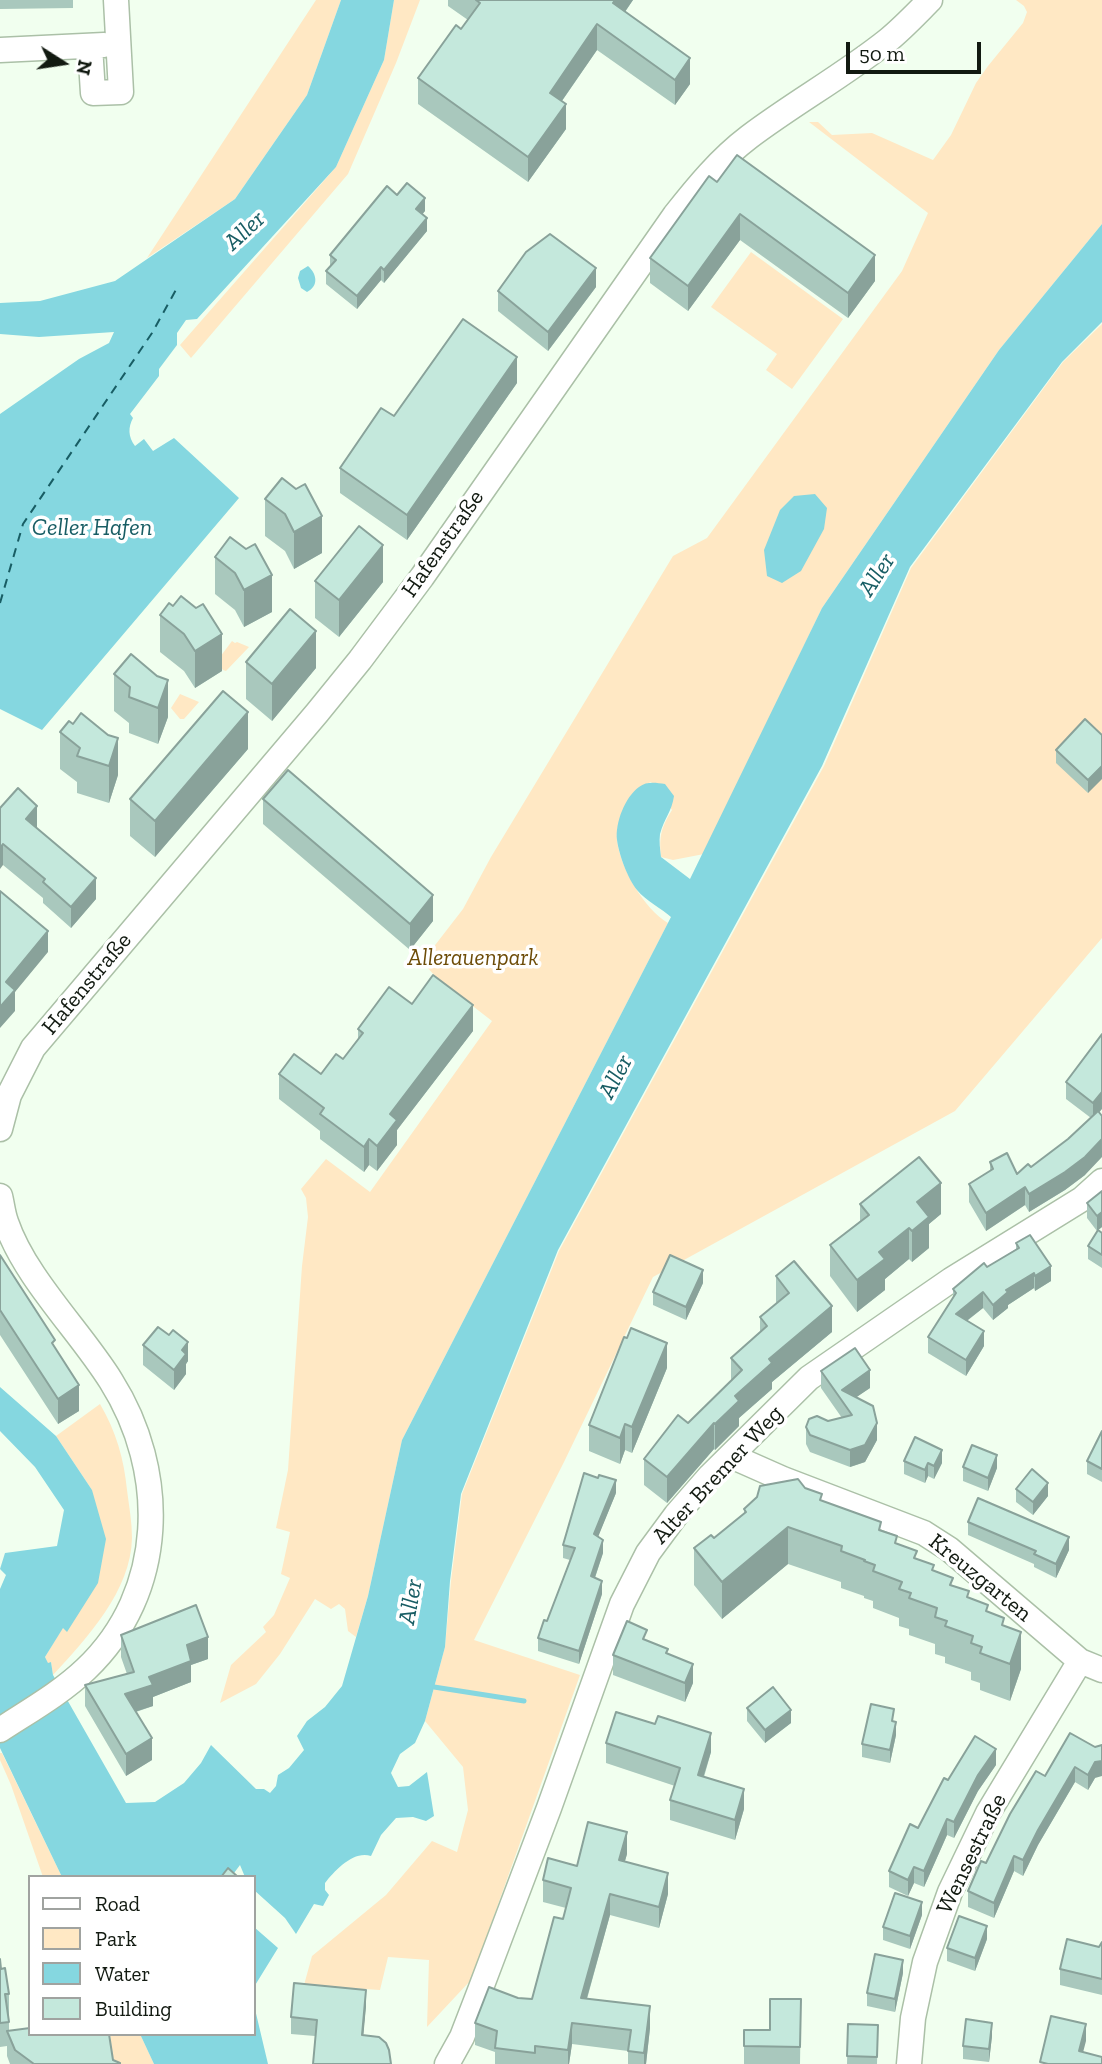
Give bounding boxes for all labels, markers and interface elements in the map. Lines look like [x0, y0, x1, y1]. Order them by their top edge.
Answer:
north arrow [28, 28, 98, 98]
scale bar [850, 28, 985, 72]
text: 50 m [859, 41, 905, 66]
text: N [71, 58, 97, 77]
water label: Aller [219, 205, 271, 257]
street label: Hafenstraße [396, 485, 490, 603]
water label: Celler Hafen [32, 514, 152, 542]
water label: Aller [853, 548, 901, 602]
street label: Hafenstraße [36, 927, 138, 1041]
park label: Allerauenpark [408, 944, 538, 972]
water label: Aller [593, 1050, 639, 1104]
street label: Alter Bremer Weg [647, 1400, 789, 1550]
street label: Kreuzgarten [923, 1528, 1037, 1628]
water label: Aller [393, 1577, 429, 1627]
street label: Wensestraße [931, 1789, 1013, 1919]
legend [28, 1875, 256, 2036]
text: Road [95, 1891, 140, 1916]
text: Park [95, 1926, 137, 1951]
text: Water [95, 1961, 150, 1986]
text: Building [95, 1996, 172, 2021]

